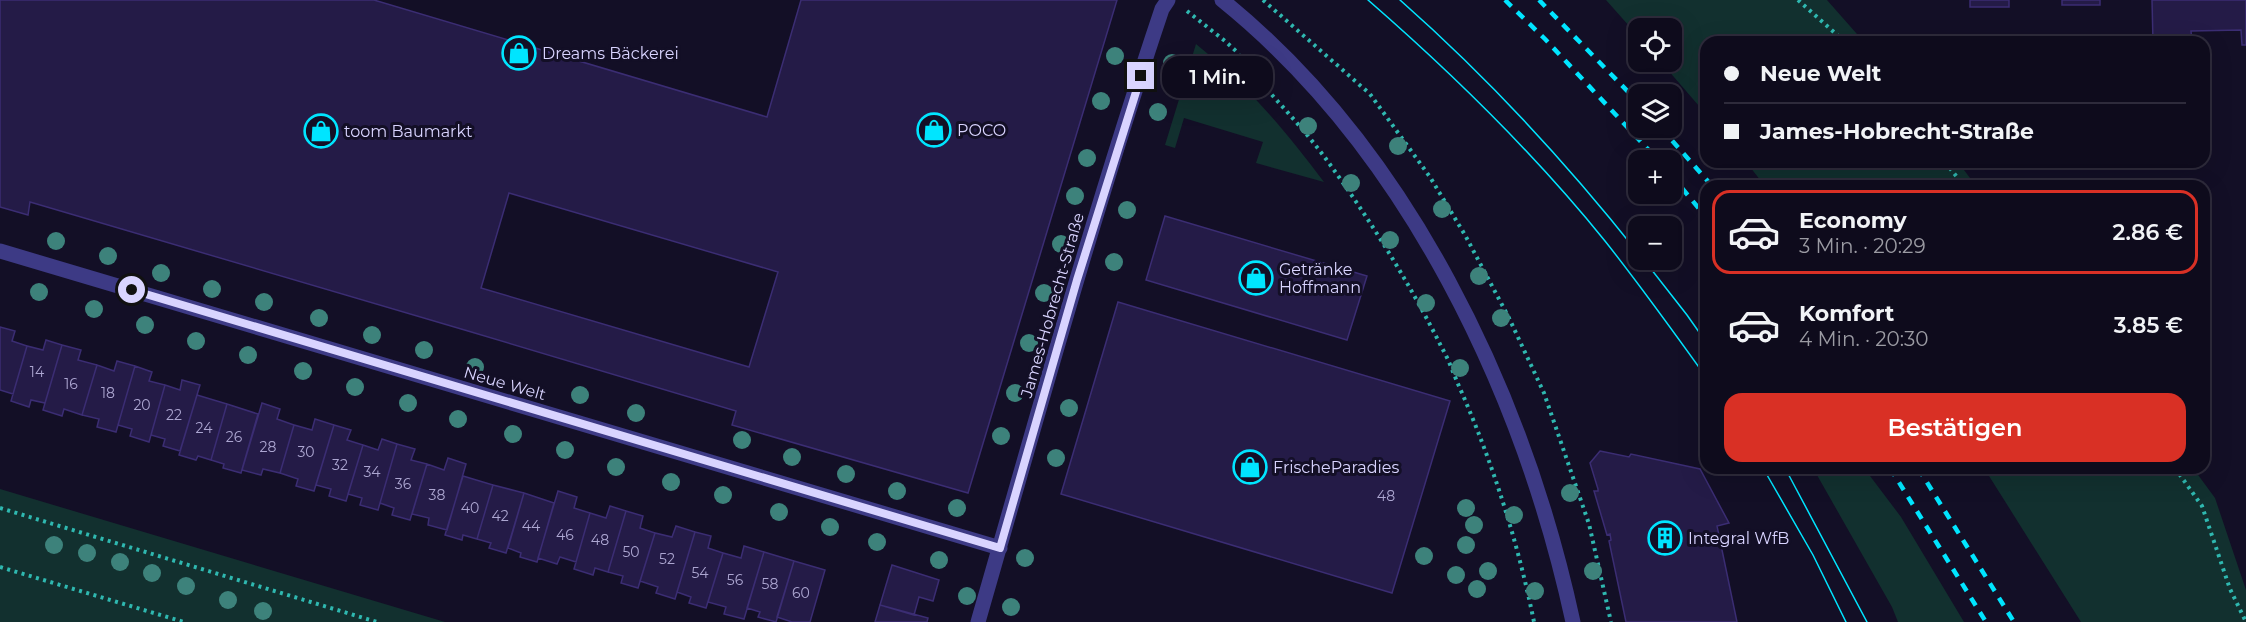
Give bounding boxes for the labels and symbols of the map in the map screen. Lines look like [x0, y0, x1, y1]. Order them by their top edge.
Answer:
shop icon: Dreams Bäckerei [501, 35, 537, 71]
place label: Dreams Bäckerei [542, 44, 679, 63]
callout: 1 Min. [1162, 55, 1273, 97]
route end [1127, 62, 1154, 89]
shop icon: POCO [916, 112, 952, 148]
shop icon: toom Baumarkt [303, 113, 339, 149]
place label: POCO [957, 121, 1006, 140]
place label: toom Baumarkt [344, 122, 473, 141]
street label: James-Hobrecht-Straße [1017, 210, 1088, 401]
shop icon: Getränke Hoffmann [1238, 260, 1274, 296]
place label: Getränke Hoffmann [1279, 260, 1361, 297]
route start [118, 276, 145, 303]
house number: 14 [30, 363, 45, 381]
street label: Neue Welt [462, 363, 549, 404]
house number: 16 [64, 375, 78, 393]
house number: 18 [101, 384, 115, 402]
house number: 20 [133, 396, 151, 414]
house number: 22 [166, 406, 182, 424]
house number: 24 [196, 419, 213, 437]
house number: 26 [226, 428, 243, 446]
house number: 28 [260, 438, 277, 456]
house number: 30 [297, 443, 315, 461]
shop icon: FrischeParadies [1232, 449, 1268, 485]
house number: 32 [332, 456, 348, 474]
place label: FrischeParadies [1273, 458, 1399, 477]
house number: 34 [363, 463, 381, 481]
house number: 36 [395, 475, 412, 493]
house number: 38 [429, 486, 445, 504]
house number: 48 [1377, 487, 1395, 505]
house number: 40 [461, 499, 479, 517]
house number: 42 [491, 507, 509, 525]
house number: 44 [522, 517, 541, 535]
building icon: Integral WfB [1647, 520, 1683, 556]
house number: 46 [556, 526, 574, 544]
place label: Integral WfB [1688, 529, 1789, 548]
house number: 48 [591, 531, 609, 549]
house number: 50 [622, 543, 640, 561]
house number: 52 [659, 550, 675, 568]
house number: 54 [691, 564, 709, 582]
house number: 56 [727, 571, 744, 589]
house number: 58 [762, 575, 778, 593]
house number: 60 [792, 584, 810, 602]

